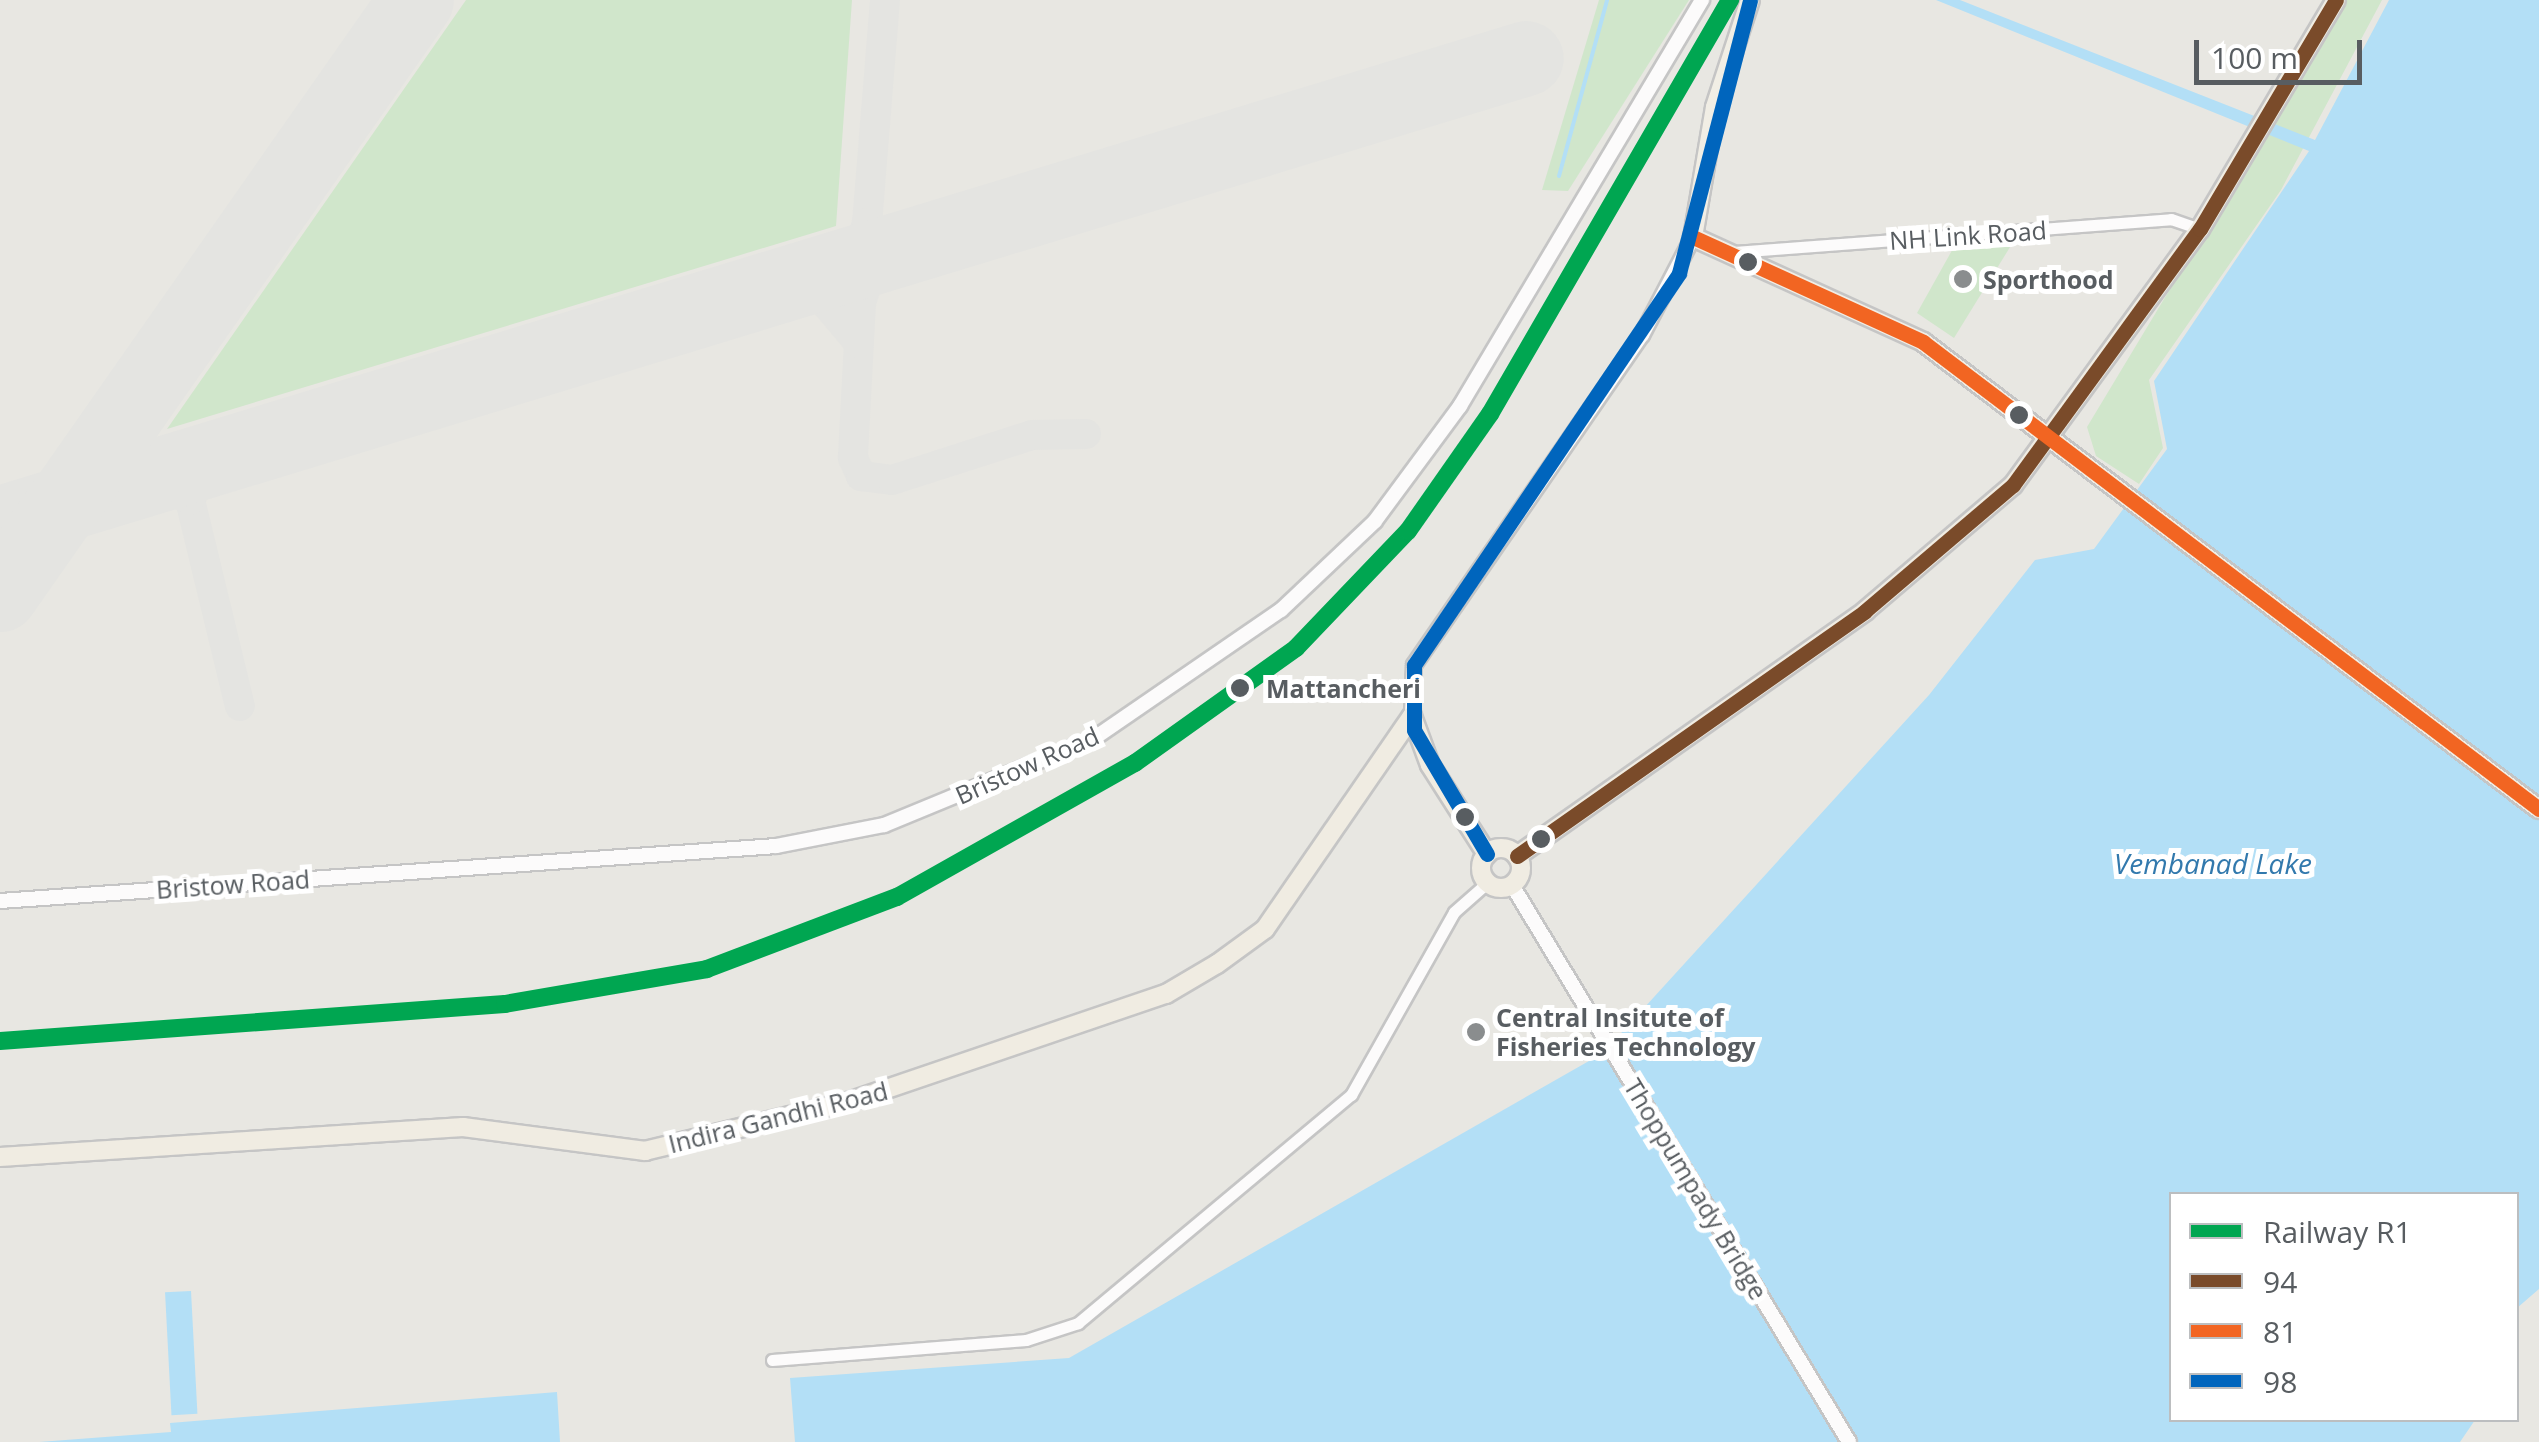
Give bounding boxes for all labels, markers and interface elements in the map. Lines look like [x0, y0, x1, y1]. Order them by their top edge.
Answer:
scale bar [2199, 20, 2366, 82]
text: 100 m [2211, 37, 2298, 78]
street label: NH Link Road [1888, 215, 2048, 255]
unlabelled marker [1738, 252, 1758, 272]
place label: Sporthood [1983, 264, 2113, 294]
marker: Sporthood [1952, 268, 1974, 290]
unlabelled marker [2009, 405, 2029, 425]
marker: Mattancheri [1223, 671, 1257, 705]
place label: Mattancheri [1266, 673, 1421, 703]
street label: Bristow Road [951, 720, 1103, 810]
unlabelled marker [1455, 807, 1475, 827]
unlabelled marker [1531, 829, 1551, 849]
water label: Vembanad Lake [2114, 846, 2312, 880]
street label: Bristow Road [155, 864, 311, 904]
place label: Central Insitute of Fisheries Technology [1496, 1003, 1756, 1062]
marker: Central Insitute of Fisheries Technology [1465, 1021, 1487, 1043]
street label: Thoppumpady Bridge [1618, 1073, 1774, 1305]
street label: Indira Gandhi Road [665, 1075, 891, 1159]
legend [2169, 1192, 2519, 1422]
text: Railway R1 [2263, 1211, 2412, 1252]
text: 94 [2263, 1261, 2297, 1302]
text: 81 [2263, 1311, 2297, 1352]
text: 98 [2263, 1361, 2297, 1402]

